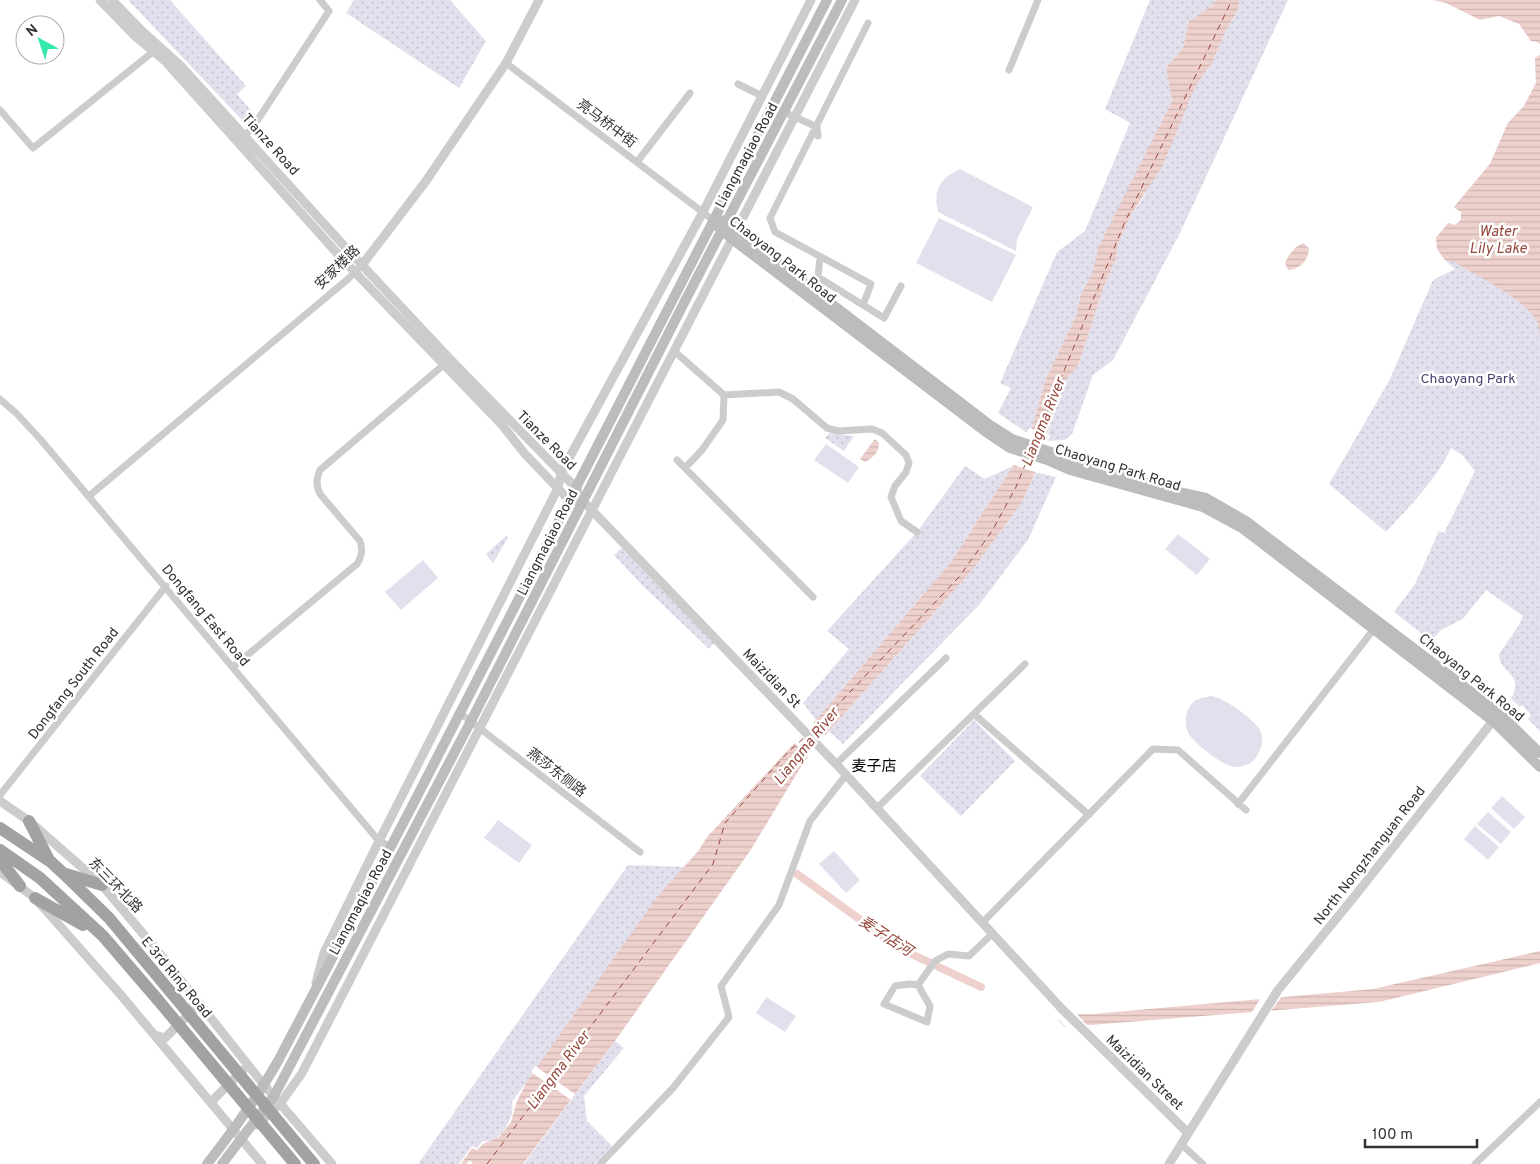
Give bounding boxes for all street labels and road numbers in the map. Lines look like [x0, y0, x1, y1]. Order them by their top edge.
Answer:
street label: 亮马桥中街 [573, 96, 639, 152]
street label: Liangmaqiao Road [712, 100, 782, 211]
street label: Tianze Road [238, 111, 302, 179]
street label: Chaoyang Park Road [725, 213, 839, 307]
street label: 安家楼路 [311, 242, 364, 294]
street label: Tianze Road [513, 408, 579, 474]
street label: Chaoyang Park Road [1053, 441, 1183, 496]
street label: Liangmaqiao Road [514, 487, 582, 599]
street label: Dongfang East Road [157, 562, 252, 670]
street label: Dongfang South Road [25, 625, 123, 743]
street label: Chaoyang Park Road [1415, 630, 1527, 726]
street label: Maizidian St [738, 646, 803, 712]
street label: 燕莎东侧路 [523, 744, 590, 801]
street label: North Nongzhanguan Road [1311, 783, 1429, 928]
street label: Liangmaqiao Road [326, 847, 396, 958]
street label: 东三环北路 [84, 854, 146, 917]
street label: E 3rd Ring Road [137, 934, 215, 1022]
street label: Maizidian Street [1102, 1032, 1186, 1114]

